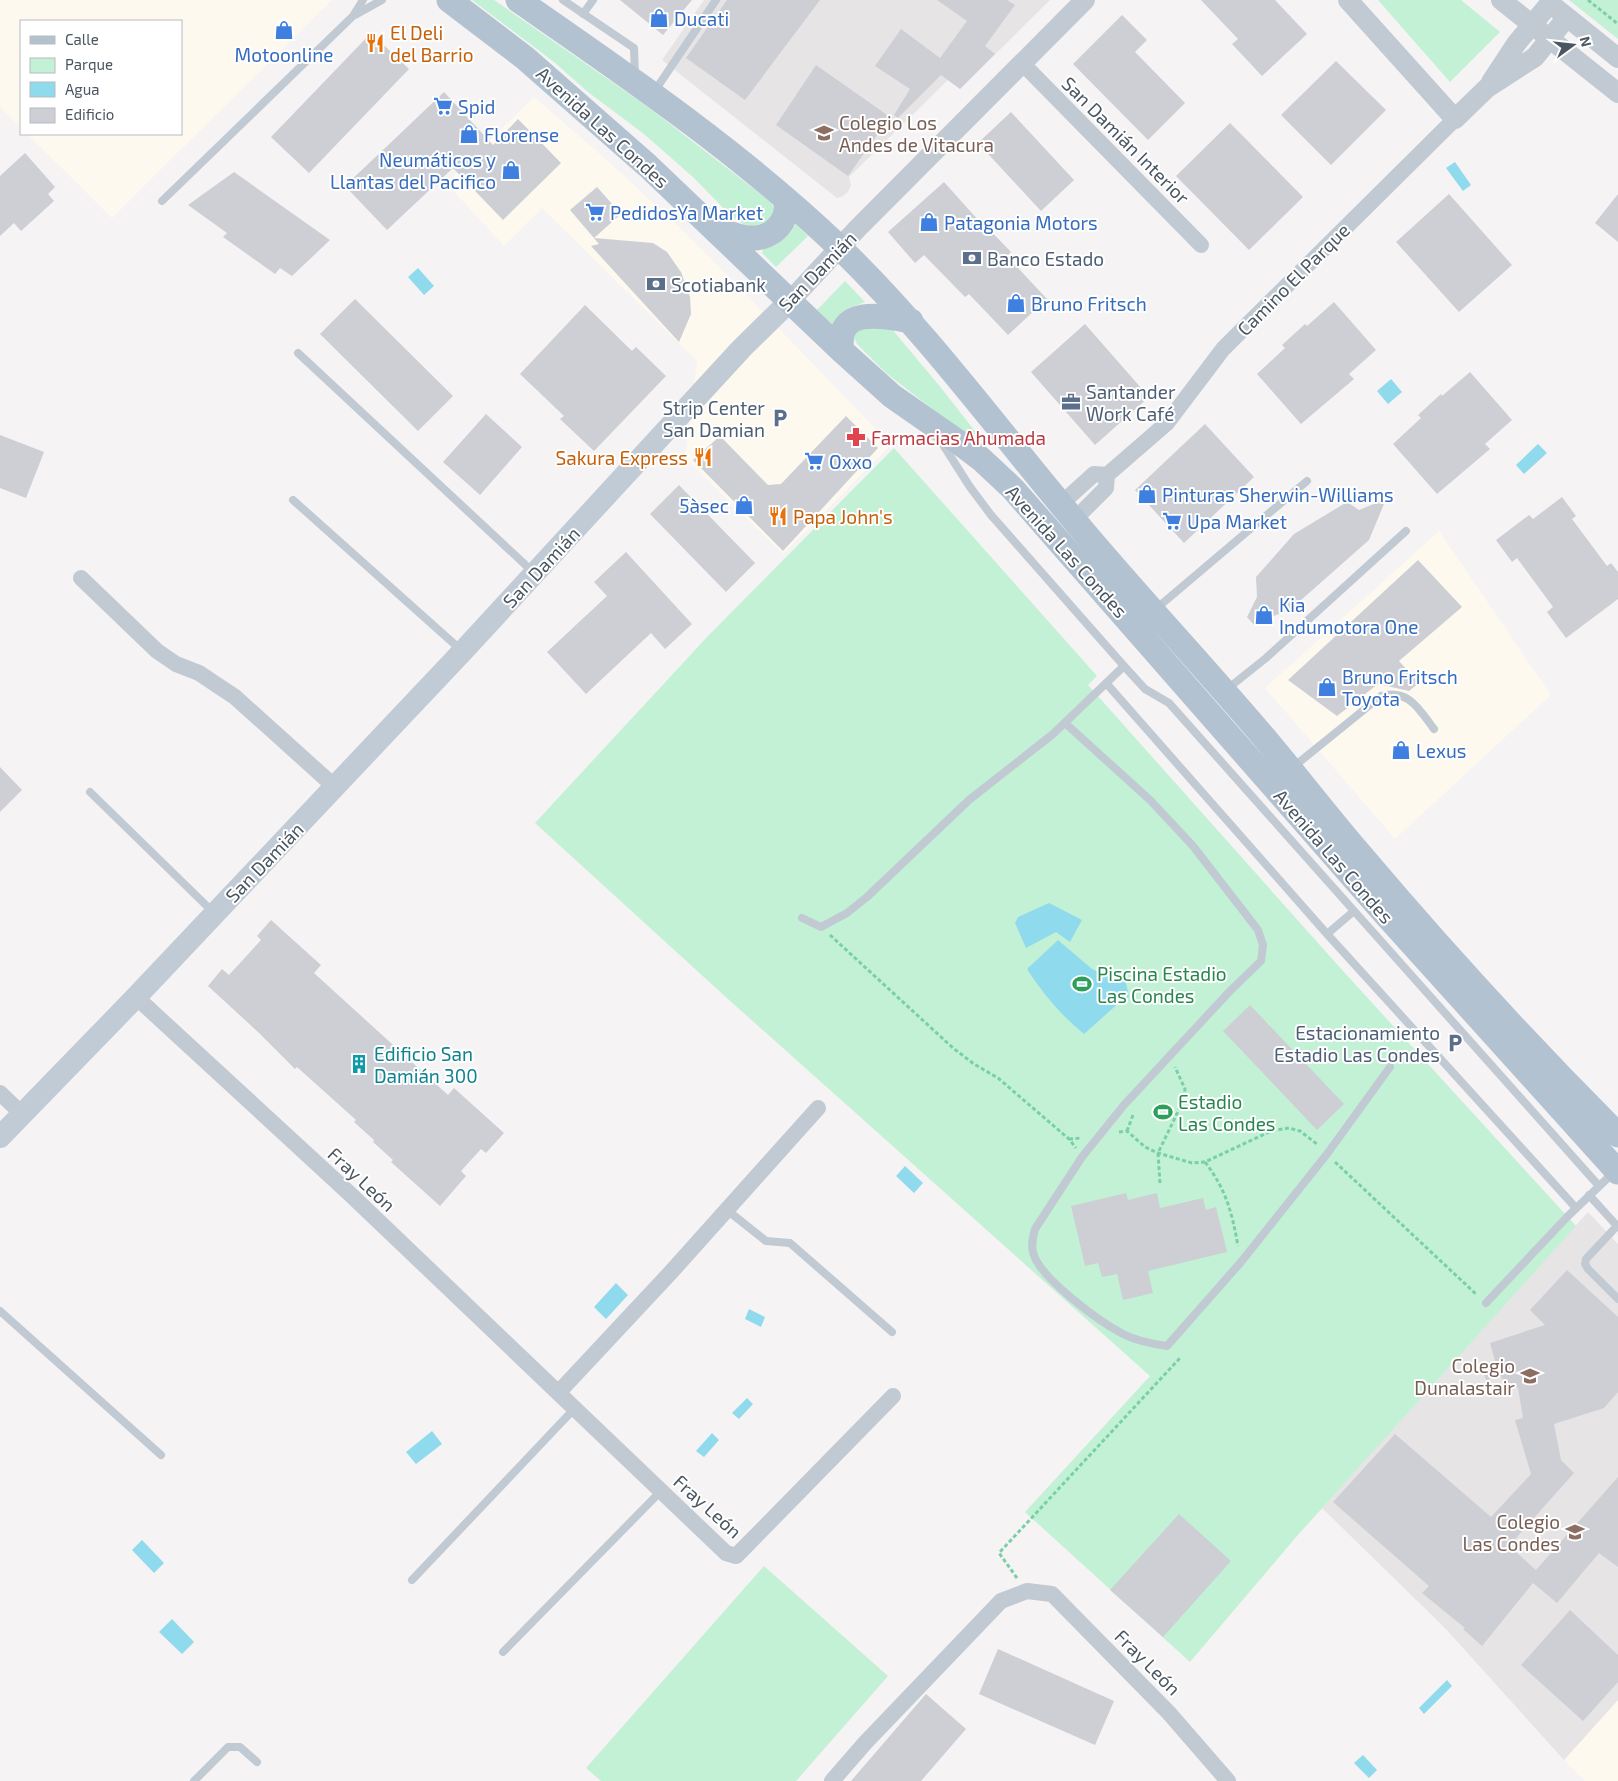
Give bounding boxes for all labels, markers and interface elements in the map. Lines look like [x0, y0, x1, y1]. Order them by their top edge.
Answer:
shop icon: Ducati [648, 7, 670, 29]
place label: Ducati [674, 7, 729, 30]
shop icon: Motoonline [273, 19, 295, 41]
legend [20, 20, 182, 135]
north arrow [1548, 20, 1598, 70]
place label: El Deli del Barrio [390, 21, 473, 66]
text: Calle [65, 30, 99, 48]
restaurant icon: El Deli del Barrio [364, 32, 386, 54]
text: N [1577, 34, 1596, 49]
place label: Motoonline [235, 43, 333, 66]
text: Parque [65, 55, 113, 73]
street label: Avenida Las Condes [532, 61, 674, 193]
street label: San Damián Interior [1058, 72, 1195, 209]
text: Agua [65, 80, 100, 98]
supermarket icon: Spid [432, 95, 454, 117]
place label: Spid [458, 95, 495, 118]
text: Edificio [65, 105, 114, 123]
place label: Colegio Los Andes de Vitacura [839, 111, 994, 156]
school or university icon: Colegio Los Andes de Vitacura [813, 122, 835, 144]
shop icon: Florense [458, 123, 480, 145]
place label: Florense [484, 123, 559, 146]
place label: Neumáticos y Llantas del Pacifico [330, 148, 496, 193]
shop icon: Neumáticos y Llantas del Pacifico [500, 159, 522, 181]
supermarket icon: PedidosYa Market [584, 201, 606, 223]
place label: PedidosYa Market [610, 201, 763, 224]
shop icon: Patagonia Motors [918, 211, 940, 233]
place label: Patagonia Motors [944, 211, 1098, 234]
street label: Camino El Parque [1232, 218, 1354, 340]
street label: San Damián [773, 226, 861, 316]
bank icon: Banco Estado [961, 247, 983, 269]
place label: Banco Estado [987, 247, 1104, 270]
bank icon: Scotiabank [645, 273, 667, 295]
place label: Scotiabank [671, 273, 766, 296]
shop icon: Bruno Fritsch [1005, 292, 1027, 314]
place label: Bruno Fritsch [1031, 292, 1147, 315]
place label: Santander Work Café [1086, 380, 1176, 425]
office icon: Santander Work Café [1060, 391, 1082, 413]
place label: Strip Center San Damian [662, 396, 765, 441]
parking icon: Strip Center San Damian [769, 407, 791, 429]
pharmacy icon: Farmacias Ahumada [845, 426, 867, 448]
place label: Farmacias Ahumada [871, 426, 1046, 449]
place label: Sakura Express [556, 446, 688, 469]
restaurant icon: Sakura Express [692, 446, 714, 468]
supermarket icon: Oxxo [803, 450, 825, 472]
place label: Oxxo [829, 450, 872, 473]
street label: Avenida Las Condes [1001, 480, 1133, 622]
shop icon: Pinturas Sherwin-Williams [1136, 483, 1158, 505]
place label: Pinturas Sherwin-Williams [1162, 483, 1394, 506]
place label: 5àsec [679, 494, 729, 517]
shop icon: 5àsec [733, 494, 755, 516]
restaurant icon: Papa John's [767, 505, 789, 527]
place label: Papa John's [793, 505, 893, 528]
supermarket icon: Upa Market [1161, 510, 1183, 532]
place label: Upa Market [1187, 510, 1287, 533]
street label: San Damián [498, 522, 584, 612]
place label: Kia Indumotora One [1279, 593, 1418, 638]
shop icon: Kia Indumotora One [1253, 604, 1275, 626]
place label: Bruno Fritsch Toyota [1342, 665, 1458, 710]
shop icon: Bruno Fritsch Toyota [1316, 676, 1338, 698]
shop icon: Lexus [1390, 739, 1412, 761]
place label: Lexus [1416, 739, 1466, 762]
street label: Avenida Las Condes [1269, 784, 1399, 928]
street label: San Damián [220, 817, 308, 907]
place label: Piscina Estadio Las Condes [1097, 962, 1227, 1007]
sports icon: Piscina Estadio Las Condes [1071, 973, 1093, 995]
place label: Estacionamiento Estadio Las Condes [1274, 1021, 1440, 1066]
parking icon: Estacionamiento Estadio Las Condes [1444, 1032, 1466, 1054]
place label: Edificio San Damián 300 [374, 1042, 478, 1087]
building icon: Edificio San Damián 300 [348, 1053, 370, 1075]
place label: Estadio Las Condes [1178, 1090, 1276, 1135]
sports icon: Estadio Las Condes [1152, 1101, 1174, 1123]
street label: Fray León [324, 1142, 400, 1216]
place label: Colegio Dunalastair [1414, 1354, 1515, 1399]
school or university icon: Colegio Dunalastair [1519, 1365, 1541, 1387]
street label: Fray León [669, 1469, 747, 1543]
place label: Colegio Las Condes [1463, 1510, 1560, 1555]
school or university icon: Colegio Las Condes [1564, 1521, 1586, 1543]
street label: Fray León [1110, 1624, 1186, 1700]

